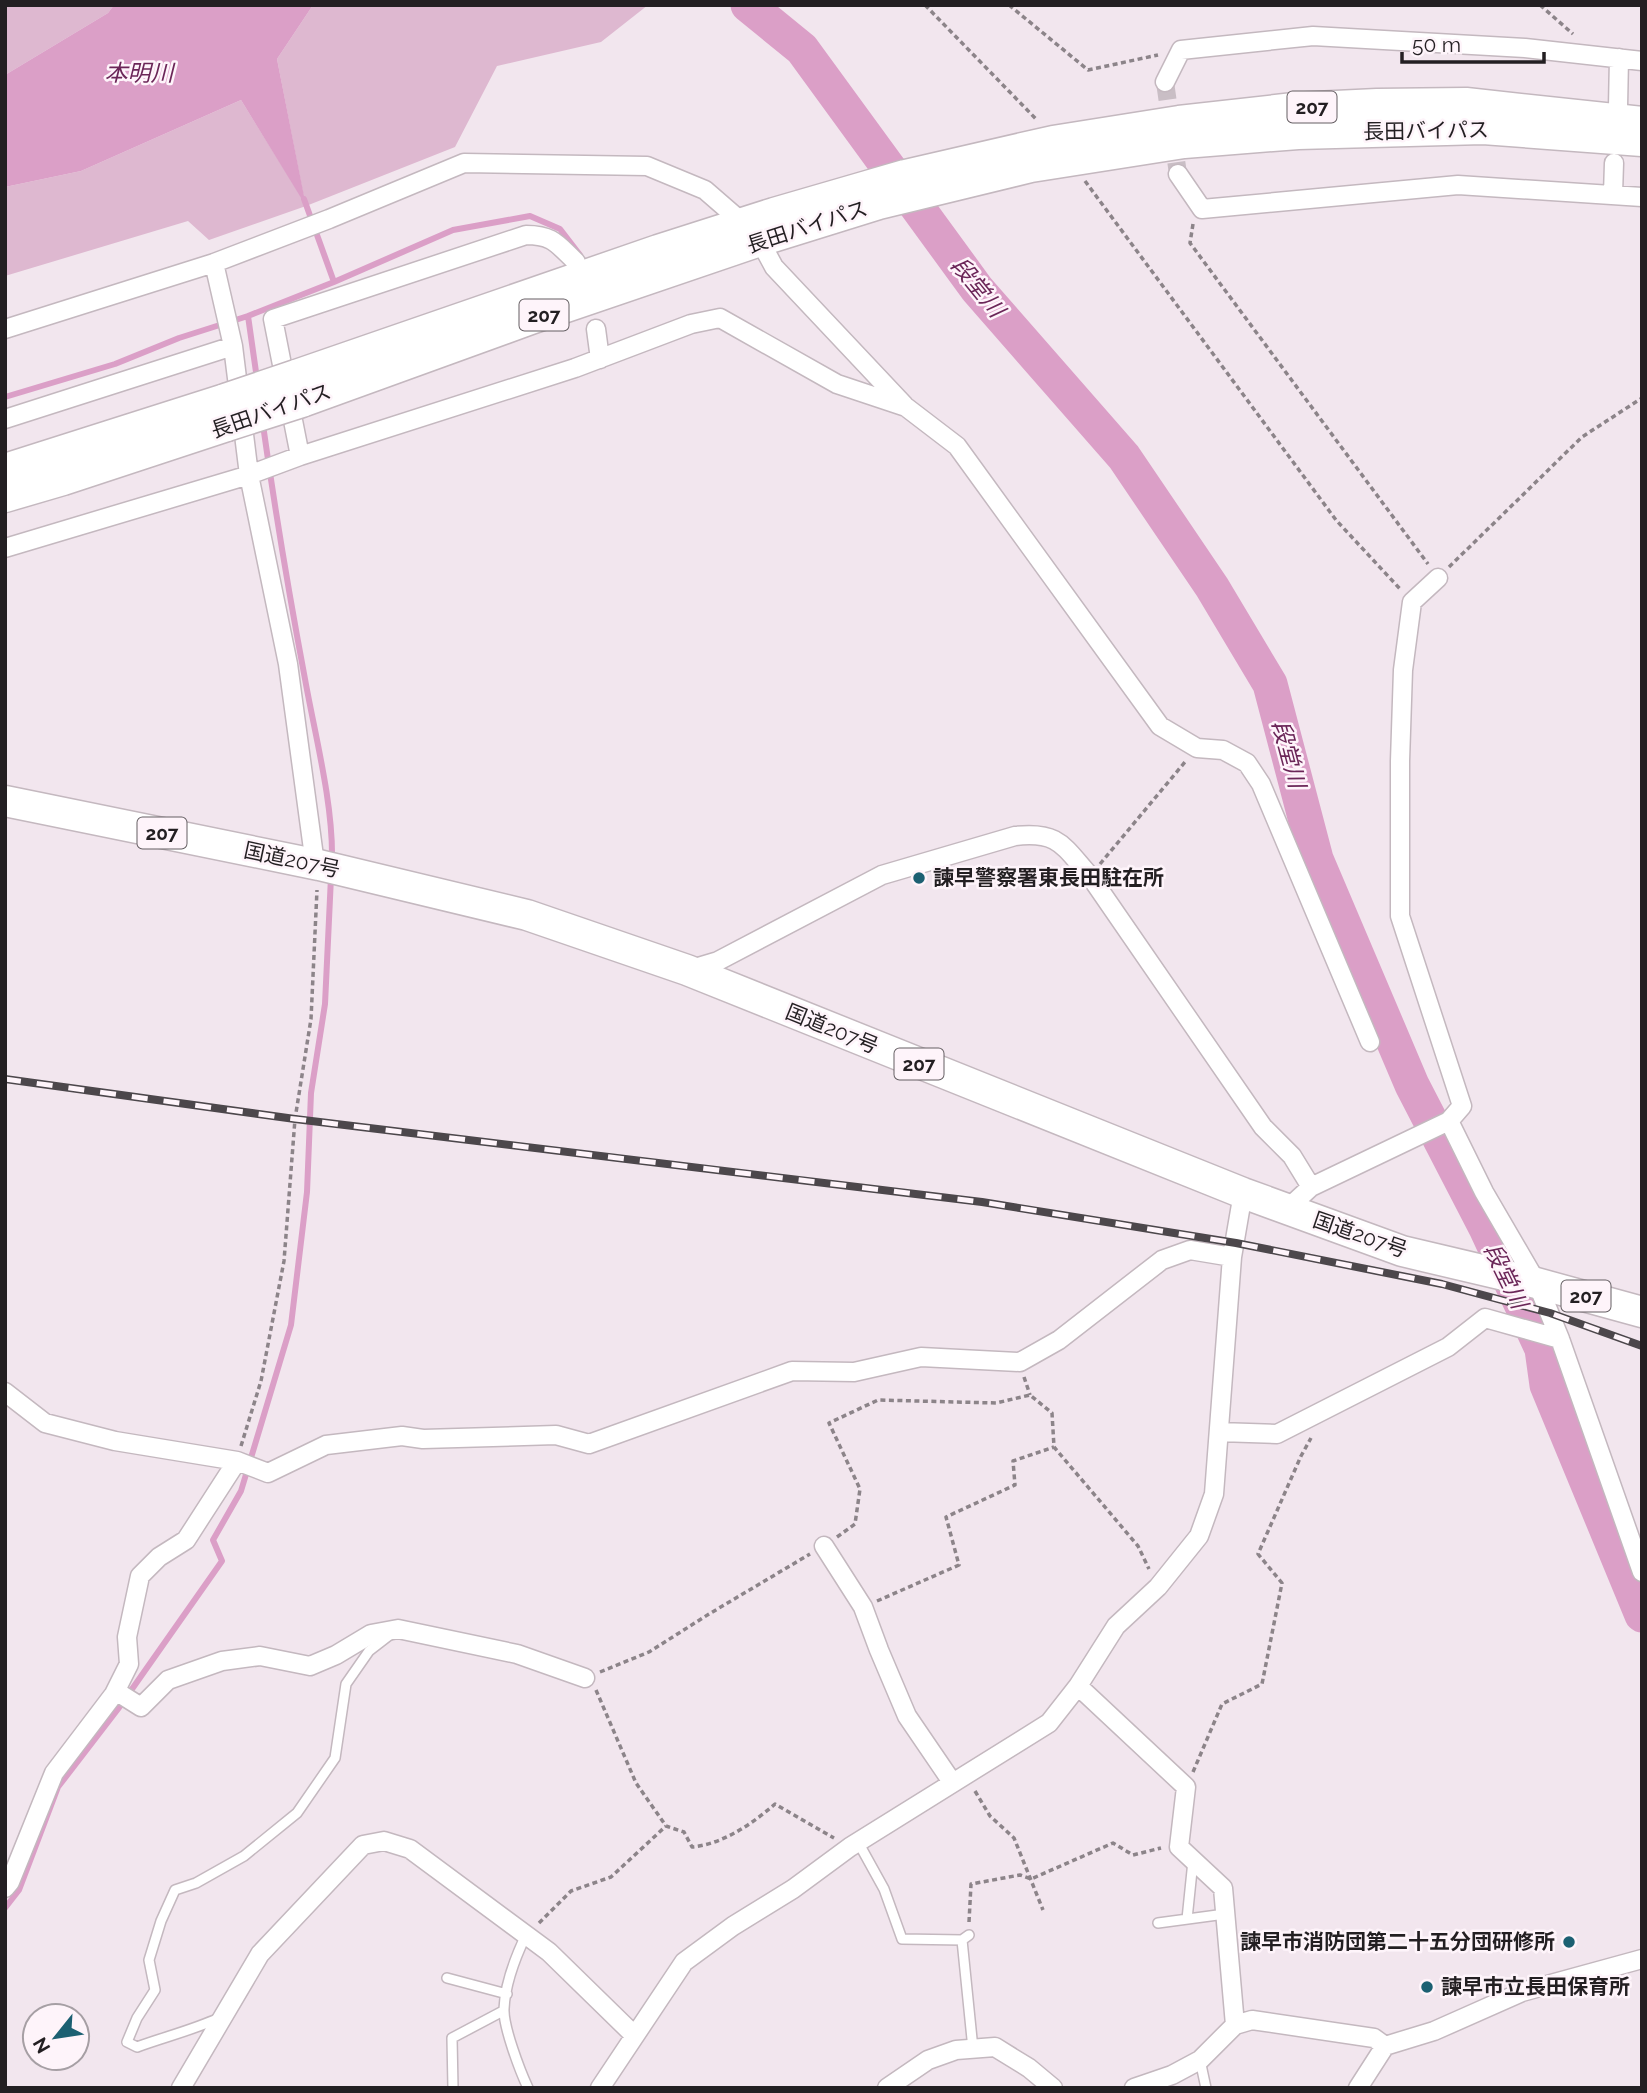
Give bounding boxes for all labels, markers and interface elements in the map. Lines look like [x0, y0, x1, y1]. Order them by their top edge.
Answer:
scale bar [1402, 21, 1544, 65]
text: 50 m [1412, 32, 1461, 57]
water label: 本明川 [105, 59, 177, 86]
road number: 207 [1288, 92, 1336, 122]
street label: 長田バイパス [1363, 117, 1489, 144]
street label: 長田バイパス [743, 195, 870, 258]
water label: 段堂川 [946, 251, 1012, 324]
road number: 207 [520, 300, 568, 330]
street label: 長田バイパス [207, 378, 334, 443]
water label: 段堂川 [1268, 717, 1312, 794]
road number: 207 [138, 818, 186, 848]
street label: 国道207号 [242, 837, 343, 882]
place label: 諫早警察署東長田駐在所 [933, 865, 1164, 890]
marker: 諫早警察署東長田駐在所 [911, 870, 927, 886]
street label: 国道207号 [782, 999, 882, 1058]
road number: 207 [894, 1048, 944, 1080]
street label: 国道207号 [1310, 1207, 1411, 1262]
water label: 段堂川 [1479, 1239, 1535, 1315]
road number: 207 [1562, 1280, 1610, 1312]
place label: 諫早市消防団第二十五分団研修所 [1240, 1929, 1555, 1954]
marker: 諫早市消防団第二十五分団研修所 [1561, 1934, 1577, 1950]
place label: 諫早市立長田保育所 [1441, 1974, 1630, 1999]
marker: 諫早市立長田保育所 [1419, 1979, 1435, 1995]
north arrow [21, 2002, 91, 2072]
text: N [28, 2034, 54, 2057]

